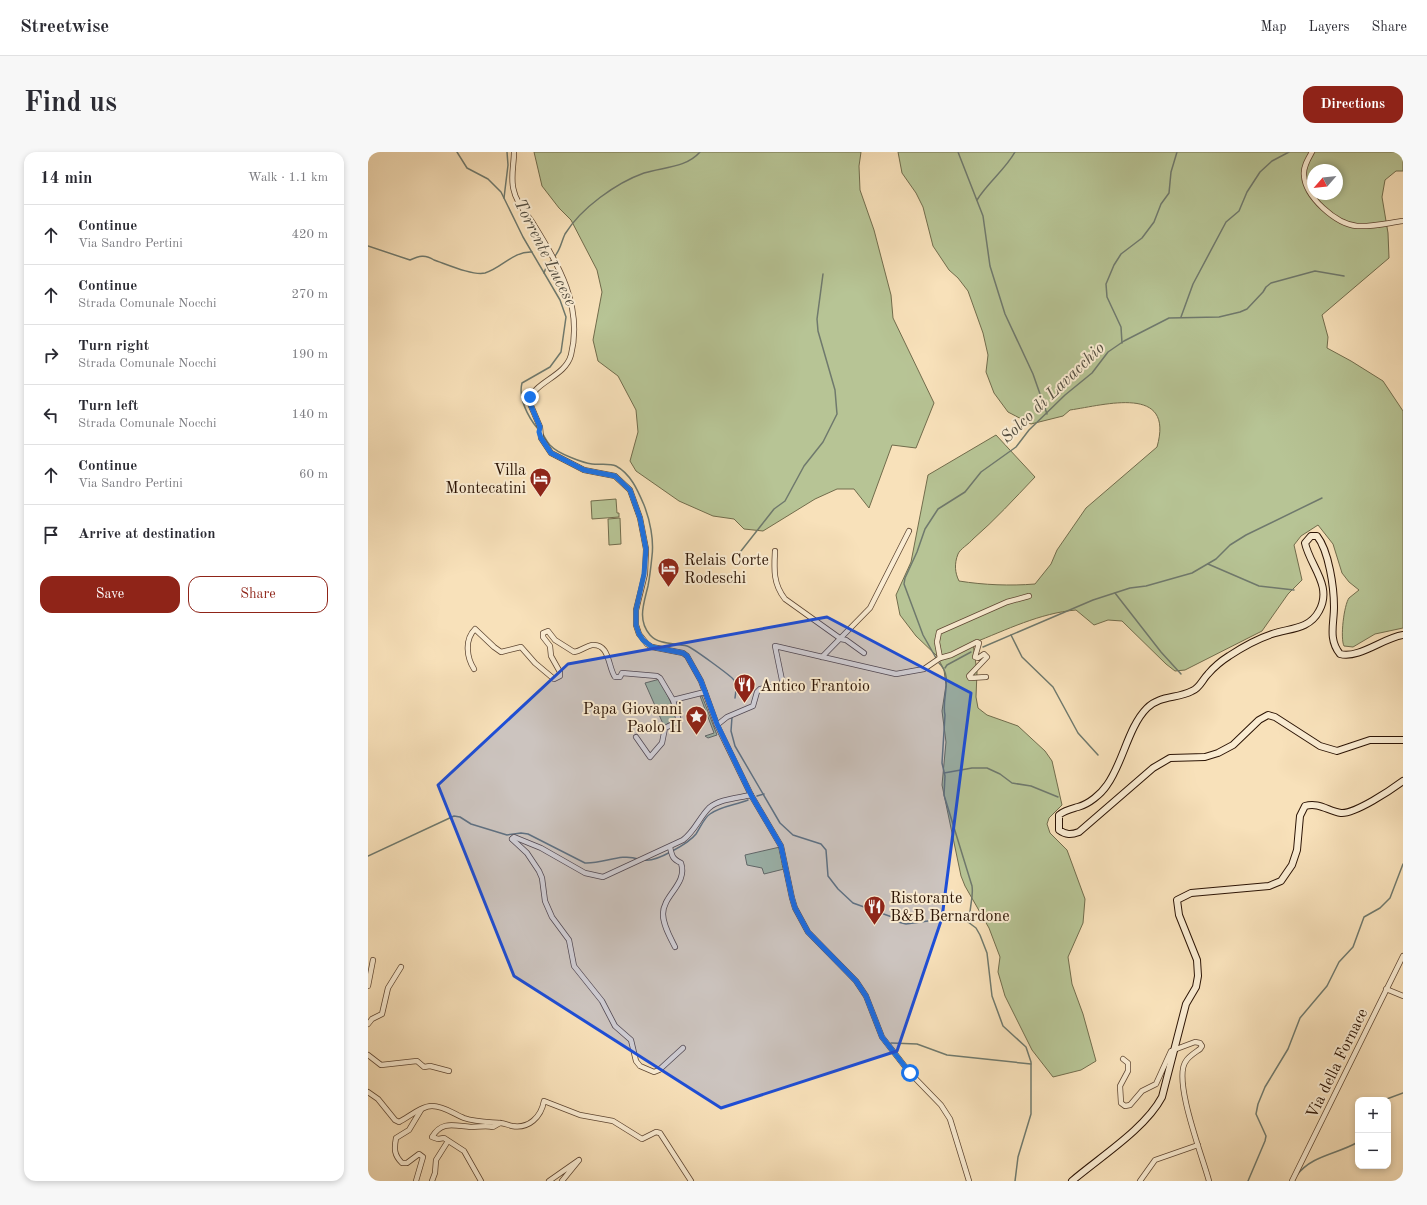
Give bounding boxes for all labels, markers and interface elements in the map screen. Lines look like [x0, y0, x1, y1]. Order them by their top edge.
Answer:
text: Streetwise [20, 18, 109, 37]
text: Map [1261, 20, 1287, 34]
text: Layers [1309, 20, 1350, 34]
text: Share [1372, 20, 1407, 34]
button: Directions [1303, 86, 1403, 123]
text: Find us [24, 90, 117, 118]
north arrow [1307, 164, 1343, 200]
text: 14 min [40, 170, 93, 187]
text: Walk · 1.1 km [248, 171, 328, 184]
water label: Torrente Lucese [510, 196, 579, 309]
text: Continue [78, 219, 137, 234]
icon: ahead [40, 224, 62, 246]
text: 420 m [291, 228, 328, 241]
text: Via Sandro Pertini [78, 237, 183, 250]
text: Continue [78, 279, 137, 294]
icon: ahead [40, 284, 62, 306]
text: 270 m [291, 288, 328, 301]
text: Strada Comunale Nocchi [78, 297, 217, 310]
text: Turn right [78, 339, 149, 354]
water label: Solco di Lavacchio [998, 339, 1108, 447]
icon: right [40, 344, 62, 366]
text: 190 m [291, 348, 328, 361]
text: Strada Comunale Nocchi [78, 357, 217, 370]
route end [521, 388, 539, 406]
text: Turn left [78, 399, 138, 414]
icon: left [40, 404, 62, 426]
text: 140 m [291, 408, 328, 421]
text: Strada Comunale Nocchi [78, 417, 217, 430]
text: Continue [78, 459, 137, 474]
place label: Villa Montecatini [445, 463, 526, 497]
icon: ahead [40, 464, 62, 486]
hotel icon: Villa Montecatini [528, 465, 554, 498]
text: 60 m [299, 468, 328, 481]
text: Via Sandro Pertini [78, 477, 183, 490]
icon: arrive [40, 524, 62, 546]
text: Arrive at destination [78, 527, 216, 542]
place label: Relais Corte Rodeschi [684, 553, 769, 587]
hotel icon: Relais Corte Rodeschi [656, 555, 682, 588]
button: Save [40, 576, 180, 613]
button: Share [188, 576, 328, 613]
restaurant icon: Antico Frantoio [731, 672, 757, 705]
place label: Antico Frantoio [760, 679, 870, 695]
place label: Papa Giovanni Paolo II [583, 702, 682, 736]
place icon: Papa Giovanni Paolo II [684, 704, 710, 737]
place label: Ristorante B&B Bernardone [890, 891, 1010, 925]
restaurant icon: Ristorante B&B Bernardone [862, 893, 888, 926]
street label: Via della Fornace [1304, 1006, 1371, 1121]
route start [901, 1064, 919, 1082]
map controls [1355, 1097, 1391, 1169]
button: + [1355, 1097, 1391, 1133]
button: − [1355, 1133, 1391, 1169]

